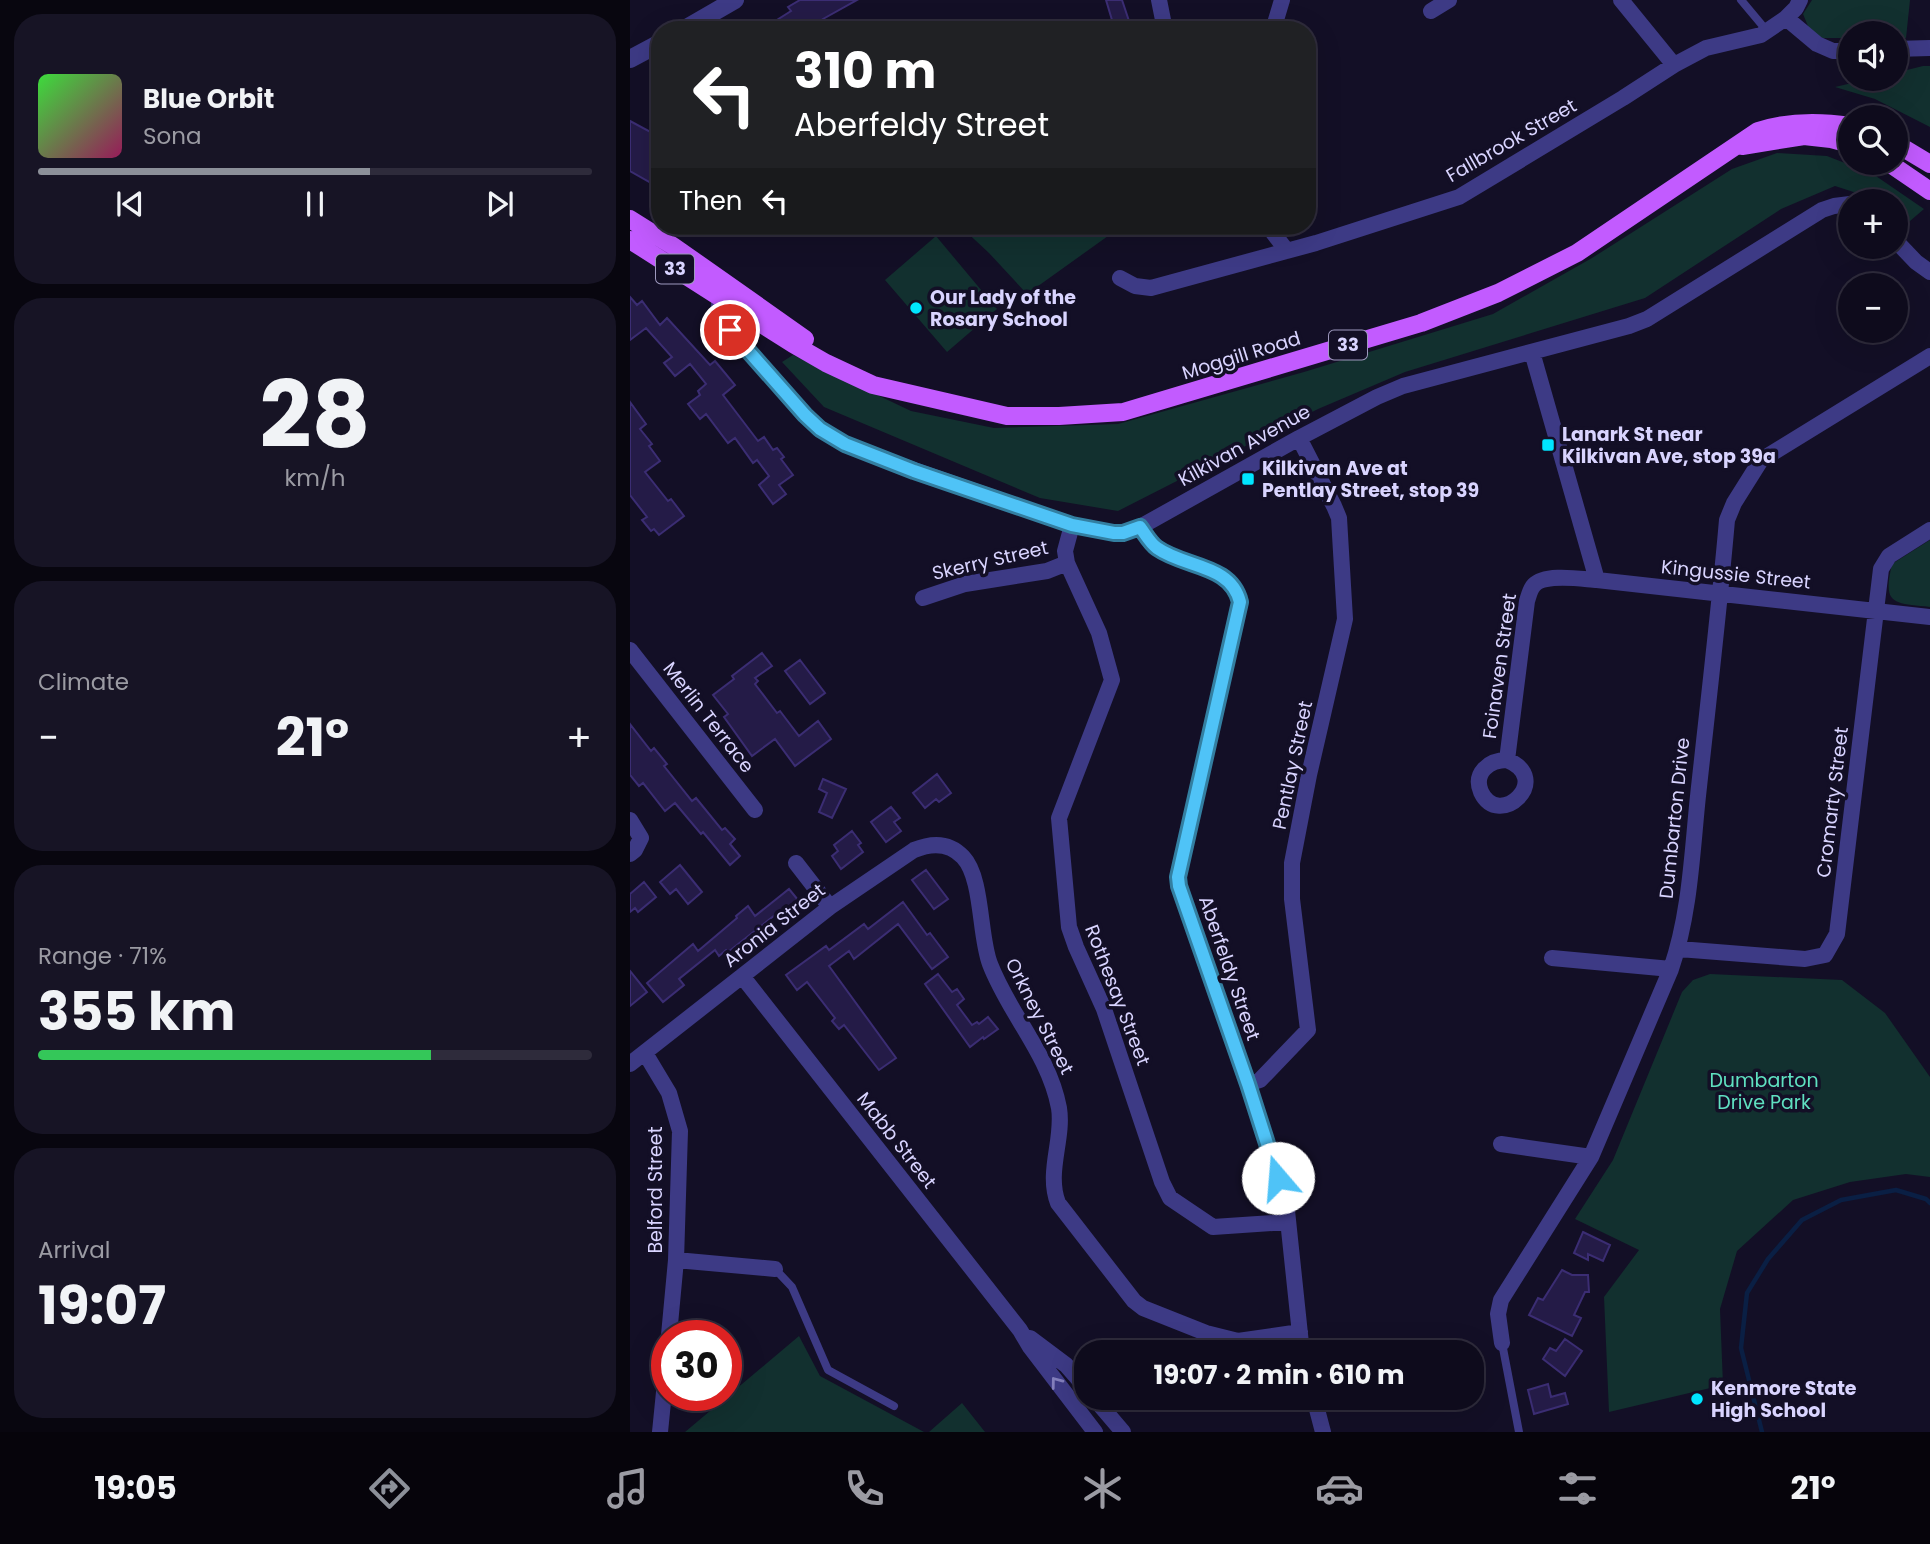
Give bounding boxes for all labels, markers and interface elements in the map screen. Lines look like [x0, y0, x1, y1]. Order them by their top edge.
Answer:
map controls [1838, 21, 1908, 343]
button: sound [1838, 21, 1908, 91]
text: 310 m [794, 37, 936, 105]
icon: left [679, 49, 770, 140]
text: Blue Orbit [143, 81, 274, 117]
street label: Fallbrook Street [1441, 92, 1582, 189]
text: Aberfeldy Street [794, 102, 1049, 147]
button: search [1838, 105, 1908, 175]
text: Sona [143, 120, 202, 152]
icon: left [756, 182, 794, 220]
text: Then [679, 183, 742, 219]
icon: previous [111, 185, 149, 223]
icon: pause [296, 185, 334, 223]
icon: next [481, 185, 519, 223]
button: + [1838, 189, 1908, 259]
road number: 33 [656, 255, 694, 284]
button: − [1838, 273, 1908, 343]
place label: Our Lady of the Rosary School [930, 284, 1076, 333]
pin [700, 300, 760, 360]
marker: Our Lady of the Rosary School [908, 300, 924, 316]
icon: arrive [711, 311, 749, 349]
street label: Moggill Road [1179, 325, 1304, 386]
road number: 33 [1329, 330, 1367, 360]
text: 28 [260, 351, 370, 479]
street label: Kilkivan Avenue [1173, 398, 1315, 493]
place label: Lanark St near Kilkivan Ave, stop 39a [1562, 421, 1776, 470]
marker: Lanark St near Kilkivan Ave, stop 39a [1540, 437, 1556, 453]
place label: Kilkivan Ave at Pentlay Street, stop 39 [1262, 455, 1479, 504]
text: km/h [284, 462, 346, 494]
marker: Kilkivan Ave at Pentlay Street, stop 39 [1240, 471, 1256, 487]
street label: Skerry Street [929, 534, 1051, 587]
street label: Kingussie Street [1660, 553, 1812, 596]
street label: Foinaven Street [1476, 591, 1523, 741]
street label: Merlin Terrace [657, 656, 761, 778]
text: Climate [38, 666, 129, 698]
street label: Pentlay Street [1266, 698, 1319, 832]
text: 21° [276, 701, 349, 774]
text: − [38, 711, 59, 764]
text: + [566, 711, 592, 764]
street label: Cromarty Street [1810, 725, 1855, 879]
street label: Dumbarton Drive [1653, 736, 1696, 900]
street label: Aronia Street [718, 877, 831, 974]
street label: Aberfeldy Street [1192, 892, 1267, 1044]
street label: Rothesay Street [1078, 921, 1157, 1070]
text: Range · 71% [38, 940, 167, 972]
street label: Orkney Street [999, 953, 1080, 1079]
text: 355 km [38, 975, 235, 1048]
park label: Dumbarton Drive Park [1709, 1067, 1819, 1116]
street label: Mabb Street [850, 1086, 943, 1194]
street label: Belford Street [642, 1126, 669, 1254]
position arrow [1241, 1141, 1315, 1215]
text: Arrival [38, 1234, 110, 1266]
text: 19:07 [38, 1269, 166, 1342]
speed limit sign: 30 [651, 1320, 742, 1411]
text: 19:07 · 2 min · 610 m [1153, 1357, 1405, 1393]
place label: Kenmore State High School [1711, 1375, 1857, 1424]
one-way arrow [1052, 1377, 1065, 1389]
marker: Kenmore State High School [1689, 1391, 1705, 1407]
icon: directions [365, 1464, 414, 1513]
icon: music [603, 1464, 652, 1513]
icon: phone [840, 1464, 889, 1513]
icon: climate [1078, 1464, 1127, 1513]
icon: car [1315, 1464, 1364, 1513]
icon: filters [1553, 1464, 1602, 1513]
text: 19:05 [94, 1465, 177, 1510]
text: 21° [1791, 1465, 1836, 1510]

